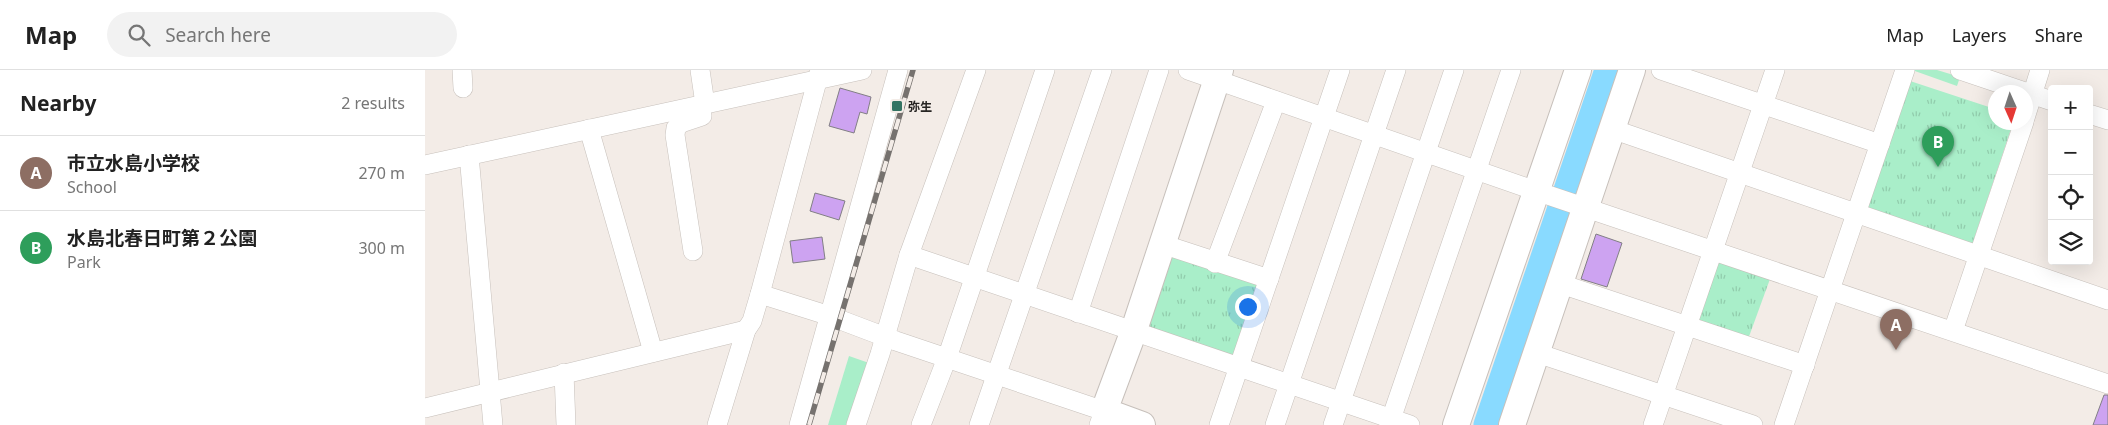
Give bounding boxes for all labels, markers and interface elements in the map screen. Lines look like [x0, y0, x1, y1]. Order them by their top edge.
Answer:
search box [107, 12, 457, 57]
text: Map [25, 18, 77, 51]
icon: search [125, 21, 153, 49]
text: Search here [165, 22, 271, 48]
text: Map [1886, 23, 1924, 47]
text: Layers [1952, 23, 2007, 47]
text: Share [2035, 23, 2083, 47]
north arrow [1988, 85, 2033, 130]
map controls [2048, 85, 2093, 265]
button: + [2048, 85, 2093, 130]
text: Nearby [20, 89, 96, 117]
text: 2 results [341, 92, 405, 114]
place label: 弥生 [908, 98, 932, 115]
marker: 弥生 [890, 99, 904, 113]
pin: B [1922, 126, 1954, 167]
button: − [2048, 130, 2093, 175]
text: 市立水島小学校 [67, 150, 200, 176]
text: A [30, 162, 42, 184]
text: 270 m [358, 162, 405, 184]
button: locate [2048, 175, 2093, 220]
text: School [67, 176, 117, 198]
button: layers [2048, 220, 2093, 265]
text: 水島北春日町第２公園 [67, 225, 257, 251]
text: B [31, 237, 41, 259]
text: 300 m [358, 237, 405, 259]
text: Park [67, 251, 101, 273]
your location [1235, 294, 1261, 320]
pin: A [1880, 309, 1912, 350]

